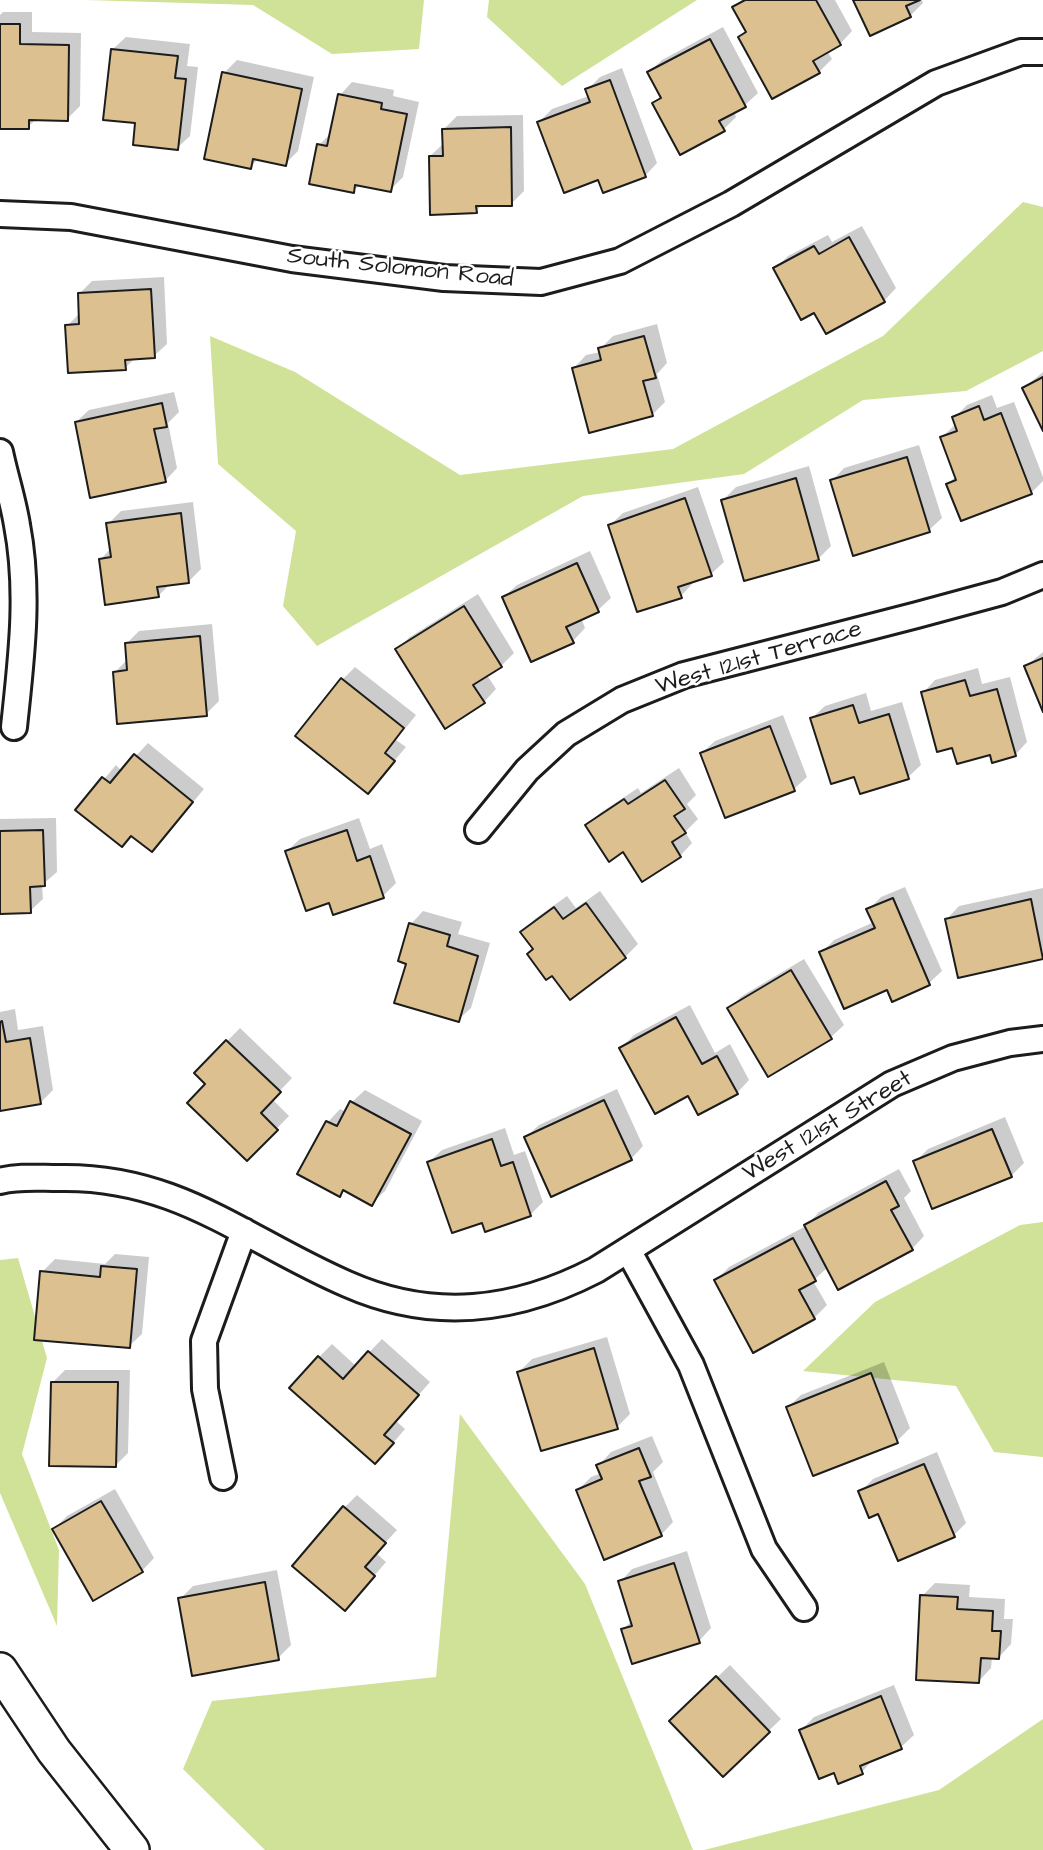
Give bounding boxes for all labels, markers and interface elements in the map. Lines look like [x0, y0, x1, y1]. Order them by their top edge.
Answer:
street label: South Solomon Road [285, 243, 515, 295]
street label: West 121st Terrace [653, 616, 865, 702]
street label: West 121st Street [738, 1065, 918, 1189]

